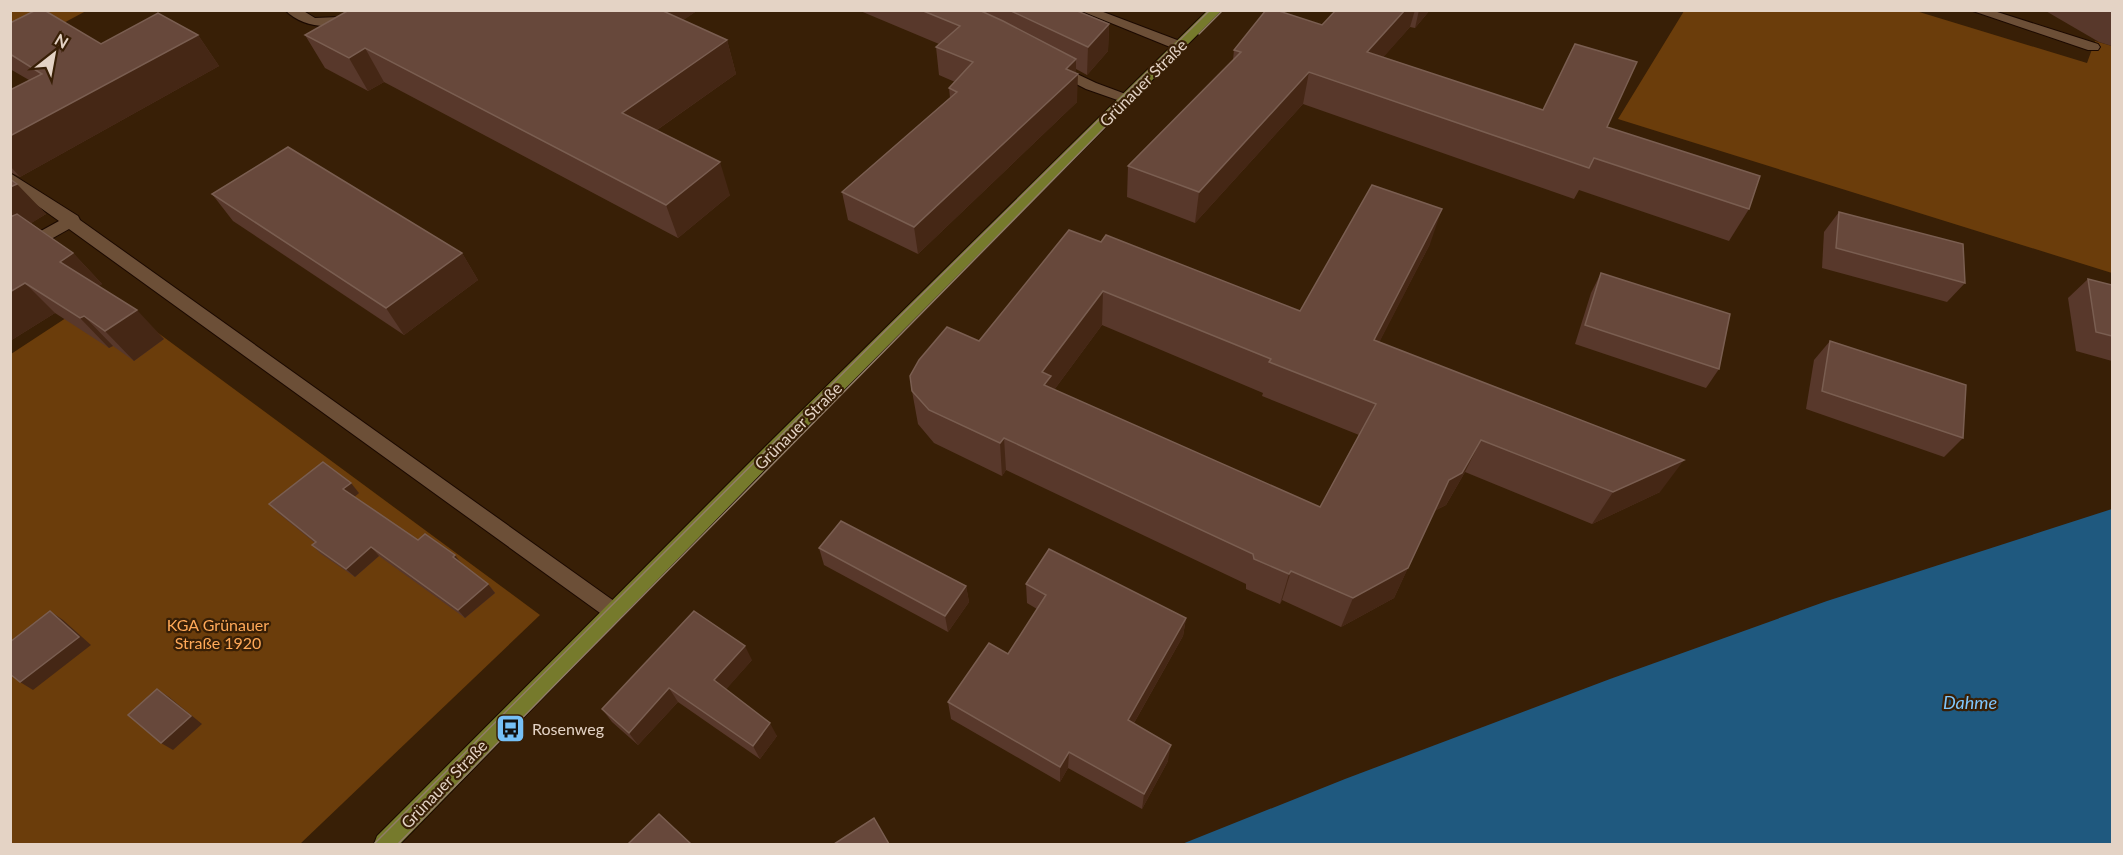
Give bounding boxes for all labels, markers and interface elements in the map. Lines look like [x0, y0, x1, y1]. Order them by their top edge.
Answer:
north arrow [24, 24, 84, 84]
text: N [52, 29, 72, 52]
street label: Grünauer Straße [1095, 35, 1190, 130]
street label: Grünauer Straße [750, 378, 845, 473]
park label: KGA Grünauer Straße 1920 [167, 615, 269, 652]
water label: Dahme [1943, 691, 1997, 713]
bus stop icon: Rosenweg [495, 713, 527, 745]
place label: Rosenweg [532, 719, 604, 738]
street label: Grünauer Straße [397, 735, 491, 832]

